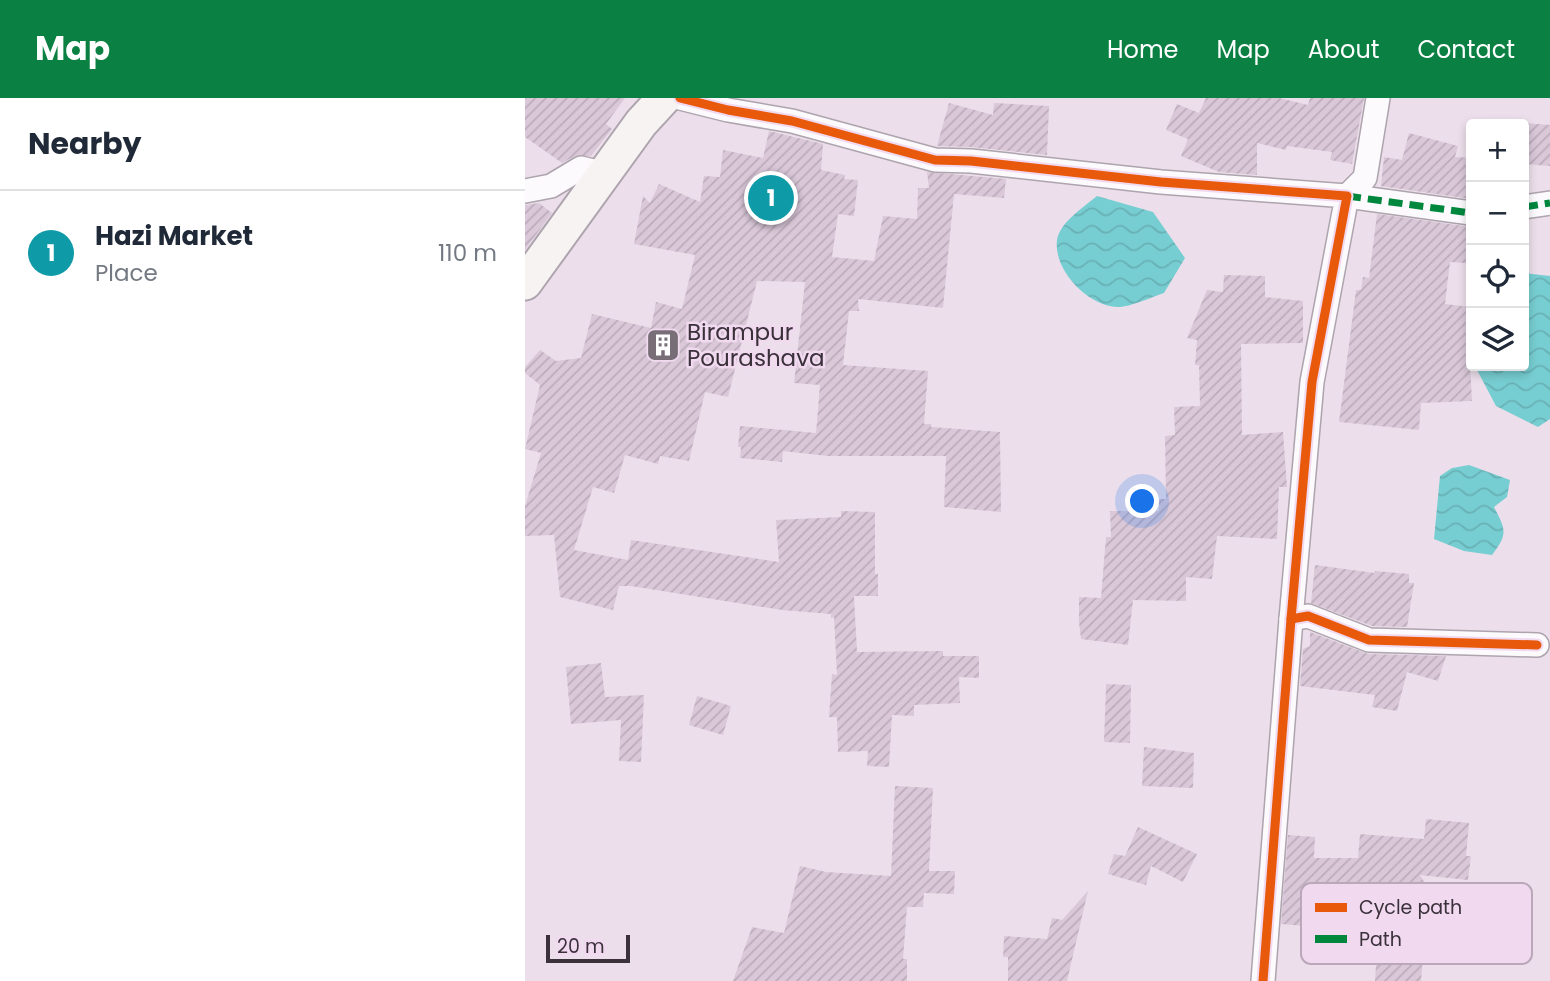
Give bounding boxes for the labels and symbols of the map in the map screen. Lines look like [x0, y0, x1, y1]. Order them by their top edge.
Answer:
pin: 1 [748, 172, 794, 224]
place label: Birampur Pourashava [687, 316, 825, 374]
building icon: Birampur Pourashava [644, 326, 682, 364]
your location [1125, 484, 1159, 518]
legend [1301, 883, 1532, 964]
text: Cycle path [1359, 894, 1462, 921]
text: Path [1359, 926, 1402, 953]
scale bar [546, 932, 630, 964]

